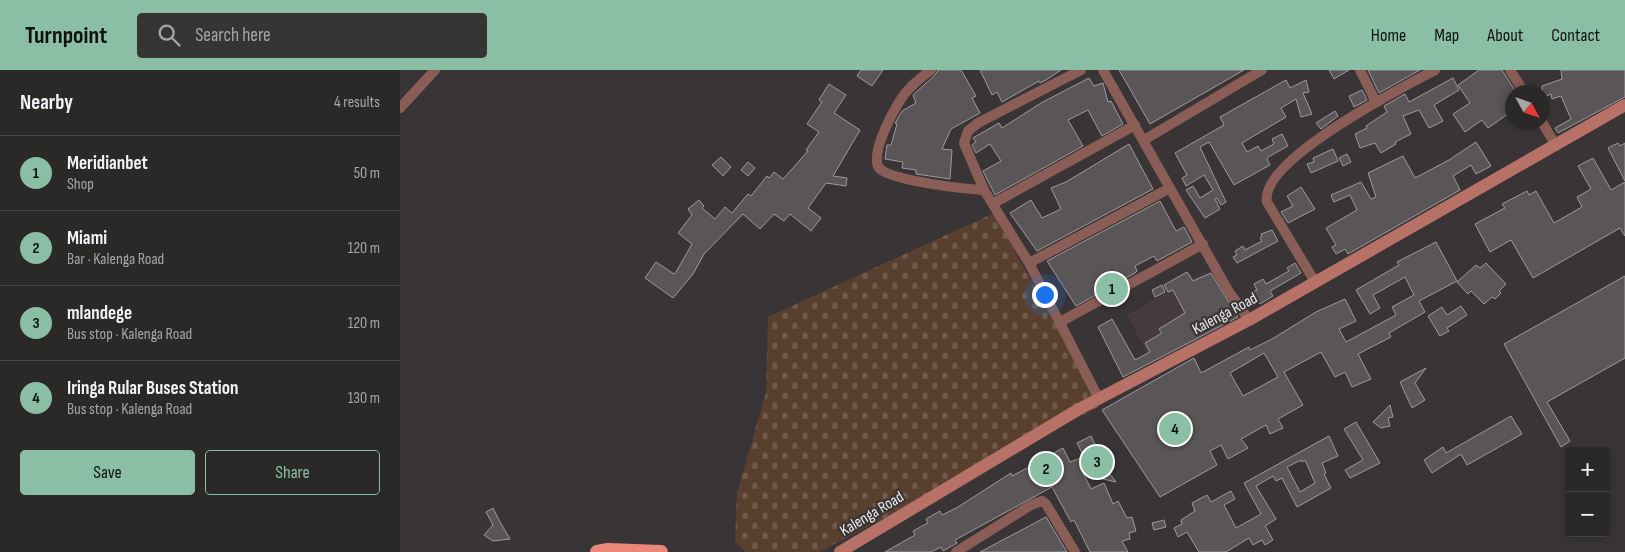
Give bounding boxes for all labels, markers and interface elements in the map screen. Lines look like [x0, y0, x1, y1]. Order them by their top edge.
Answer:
search box [137, 13, 487, 58]
text: Turnpoint [25, 21, 107, 50]
icon: search [155, 21, 183, 49]
text: Search here [195, 24, 271, 47]
text: Home [1371, 25, 1406, 46]
text: Map [1434, 25, 1459, 46]
text: About [1487, 25, 1523, 46]
text: Contact [1551, 25, 1600, 46]
north arrow [1505, 85, 1550, 130]
text: Nearby [20, 90, 73, 115]
text: 4 results [334, 93, 380, 112]
text: Meridianbet [67, 152, 148, 175]
text: 1 [33, 164, 39, 183]
text: 50 m [354, 164, 380, 183]
text: Shop [67, 175, 94, 194]
text: Miami [67, 227, 107, 250]
text: 2 [32, 239, 40, 258]
text: 120 m [348, 239, 380, 258]
text: Bar · Kalenga Road [67, 250, 164, 269]
pin: 1 [1096, 270, 1128, 308]
your location [1032, 282, 1058, 308]
street label: Kalenga Road [1189, 289, 1261, 339]
text: mlandege [67, 302, 132, 325]
text: 3 [32, 314, 40, 333]
text: 120 m [348, 314, 380, 333]
text: Bus stop · Kalenga Road [67, 325, 192, 344]
text: Iringa Rular Buses Station [67, 377, 238, 400]
text: 4 [32, 389, 40, 408]
text: 130 m [348, 389, 380, 408]
text: Bus stop · Kalenga Road [67, 400, 192, 419]
pin: 4 [1159, 410, 1191, 448]
pin: 3 [1081, 443, 1113, 481]
map controls [1565, 447, 1610, 537]
button: + [1565, 447, 1610, 492]
button: Save [20, 450, 195, 495]
button: Share [205, 450, 380, 495]
pin: 2 [1030, 450, 1062, 488]
street label: Kalenga Road [837, 488, 907, 540]
button: − [1565, 492, 1610, 537]

